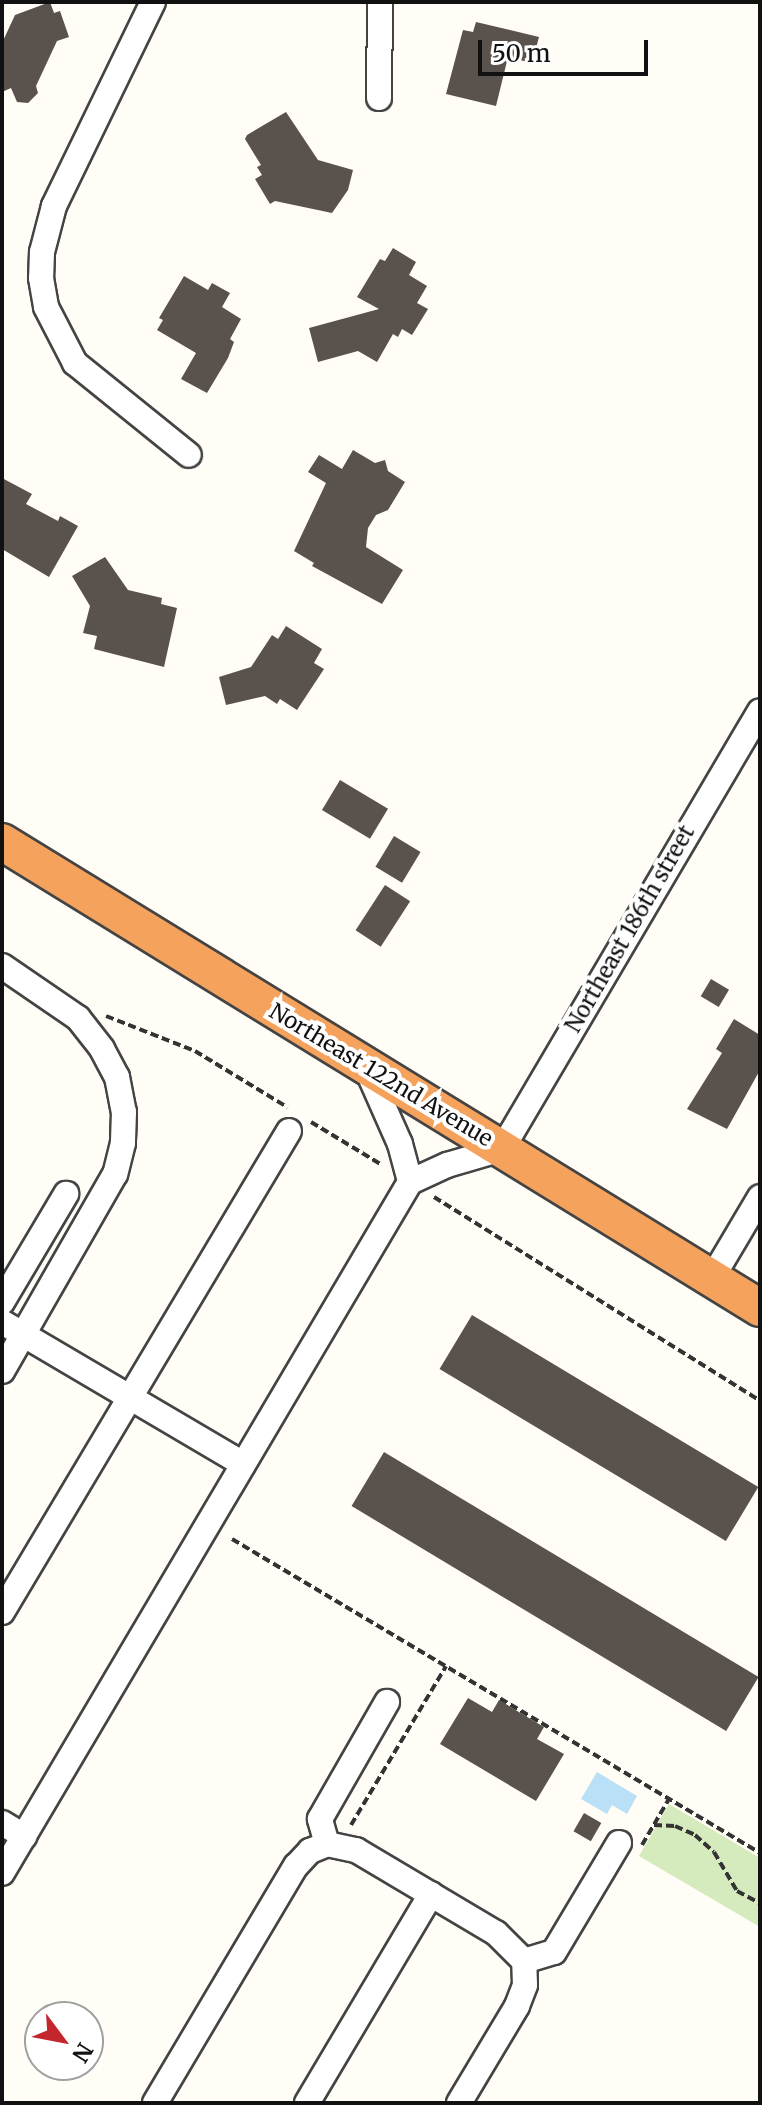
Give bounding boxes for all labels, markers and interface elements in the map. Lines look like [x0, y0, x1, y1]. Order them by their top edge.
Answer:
scale bar [482, 24, 652, 74]
text: 50 m [492, 38, 551, 69]
street label: Northeast 186th street [560, 821, 700, 1037]
street label: Northeast 122nd Avenue [265, 998, 497, 1152]
north arrow [24, 2001, 104, 2081]
text: N [66, 2038, 99, 2067]

